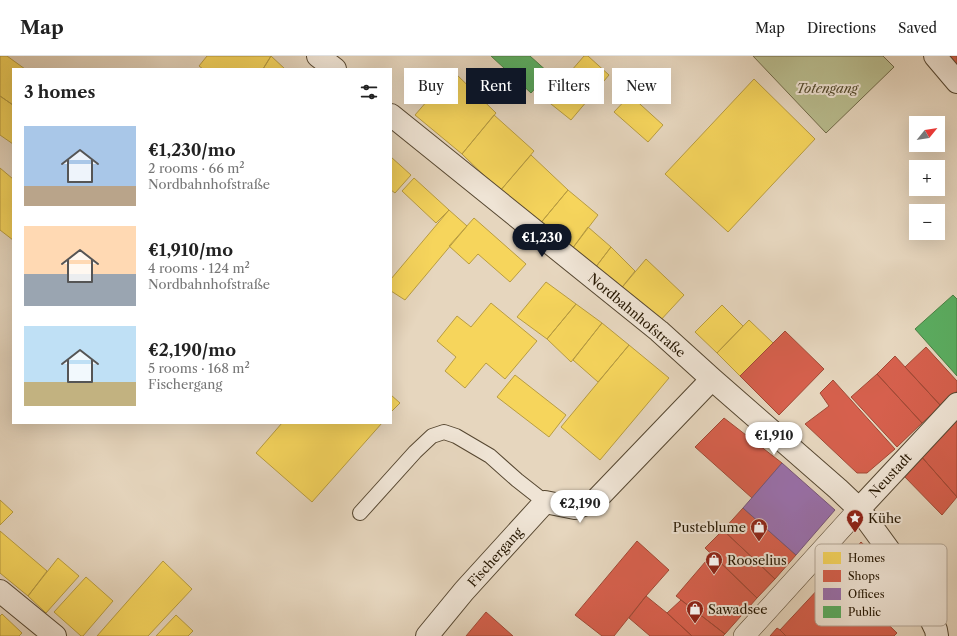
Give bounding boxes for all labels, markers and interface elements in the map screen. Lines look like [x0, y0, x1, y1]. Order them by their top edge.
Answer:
text: Map [20, 16, 64, 39]
text: Map [755, 19, 785, 37]
text: Directions [807, 19, 876, 37]
text: Saved [898, 19, 937, 37]
chip: Buy [404, 68, 458, 104]
chip: Rent [466, 68, 526, 104]
chip: Filters [534, 68, 604, 104]
chip: New [612, 68, 671, 104]
park label: Totengang [796, 80, 859, 96]
icon: filters [358, 81, 380, 103]
text: 3 homes [24, 82, 95, 102]
north arrow [909, 116, 945, 152]
map controls [909, 116, 945, 240]
text: €1,230/mo [148, 140, 235, 160]
icon: home [56, 142, 104, 190]
text: 2 rooms · 66 m² [148, 160, 245, 176]
button: + [909, 160, 945, 196]
text: Nordbahnhofstraße [148, 176, 270, 192]
button: − [909, 204, 945, 240]
pin: €1,230 [509, 224, 575, 258]
text: €1,230 [522, 229, 563, 245]
text: €1,910/mo [148, 240, 233, 260]
icon: home [56, 242, 104, 290]
text: 4 rooms · 124 m² [148, 260, 250, 276]
street label: Nordbahnhofstraße [585, 270, 689, 360]
text: Nordbahnhofstraße [148, 276, 270, 292]
text: €2,190/mo [148, 340, 236, 360]
icon: home [56, 342, 104, 390]
text: 5 rooms · 168 m² [148, 360, 250, 376]
text: Fischergang [148, 376, 222, 392]
pin: €1,910 [741, 422, 807, 456]
text: €1,910 [754, 427, 794, 443]
street label: Neustadt [865, 449, 915, 501]
pin: €2,190 [547, 490, 613, 524]
text: €2,190 [559, 495, 601, 511]
place icon: Kühe [845, 508, 865, 533]
place label: Kühe [868, 510, 901, 526]
shop icon: Pusteblume [749, 517, 769, 542]
place label: Pusteblume [673, 519, 746, 535]
street label: Fischergang [464, 524, 526, 590]
legend [815, 544, 947, 626]
shop icon: Rooselius [704, 550, 724, 575]
text: Homes [848, 551, 885, 565]
place label: Rooselius [727, 552, 787, 568]
text: Shops [848, 569, 880, 583]
text: Offices [848, 587, 885, 601]
shop icon: Sawadsee [685, 599, 705, 624]
place label: Sawadsee [708, 601, 768, 617]
text: Public [848, 605, 881, 619]

